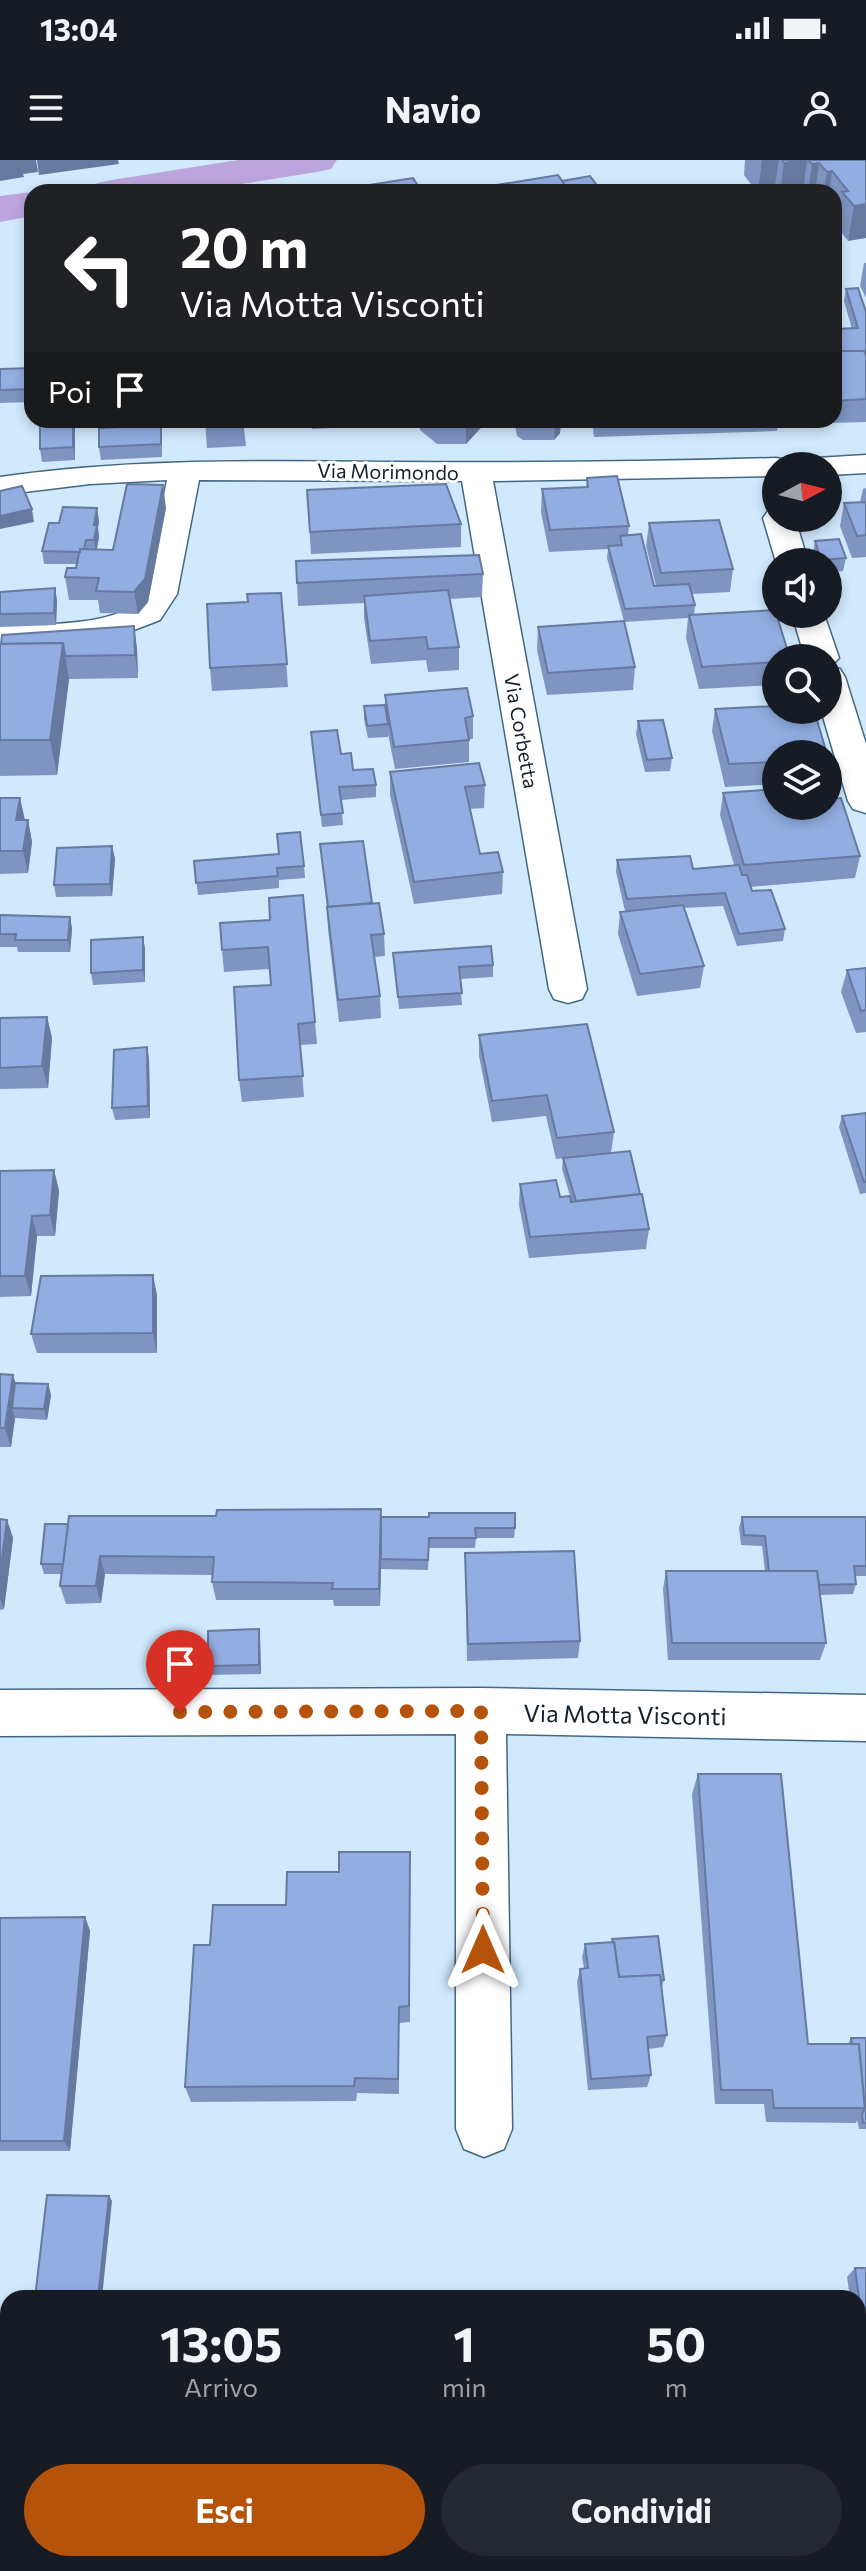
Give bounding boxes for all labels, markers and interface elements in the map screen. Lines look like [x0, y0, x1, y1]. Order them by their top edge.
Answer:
text: 13:04 [40, 10, 117, 47]
icon: menu [24, 86, 68, 130]
text: Navio [385, 86, 481, 130]
icon: person [798, 86, 842, 130]
text: 20 m [180, 211, 308, 280]
icon: left [48, 216, 152, 320]
text: Via Motta Visconti [180, 280, 485, 324]
icon: arrive [108, 368, 152, 412]
text: Poi [48, 372, 92, 409]
north arrow [762, 452, 842, 532]
map controls [762, 452, 842, 820]
street label: Via Morimondo [317, 458, 459, 484]
button: sound [762, 548, 842, 628]
button: search [762, 644, 842, 724]
street label: Via Corbetta [500, 672, 544, 790]
button: layers [762, 740, 842, 820]
pin [146, 1630, 214, 1712]
icon: arrive [158, 1642, 202, 1686]
street label: Via Motta Visconti [523, 1698, 727, 1730]
position arrow [441, 1908, 525, 1992]
text: 13:05 [160, 2313, 282, 2372]
text: 1 [453, 2313, 475, 2372]
text: 50 [646, 2313, 706, 2372]
text: Arrivo [184, 2371, 258, 2402]
text: min [442, 2371, 486, 2402]
text: m [665, 2371, 687, 2402]
button: Esci [24, 2464, 425, 2556]
button: Condividi [441, 2464, 842, 2556]

